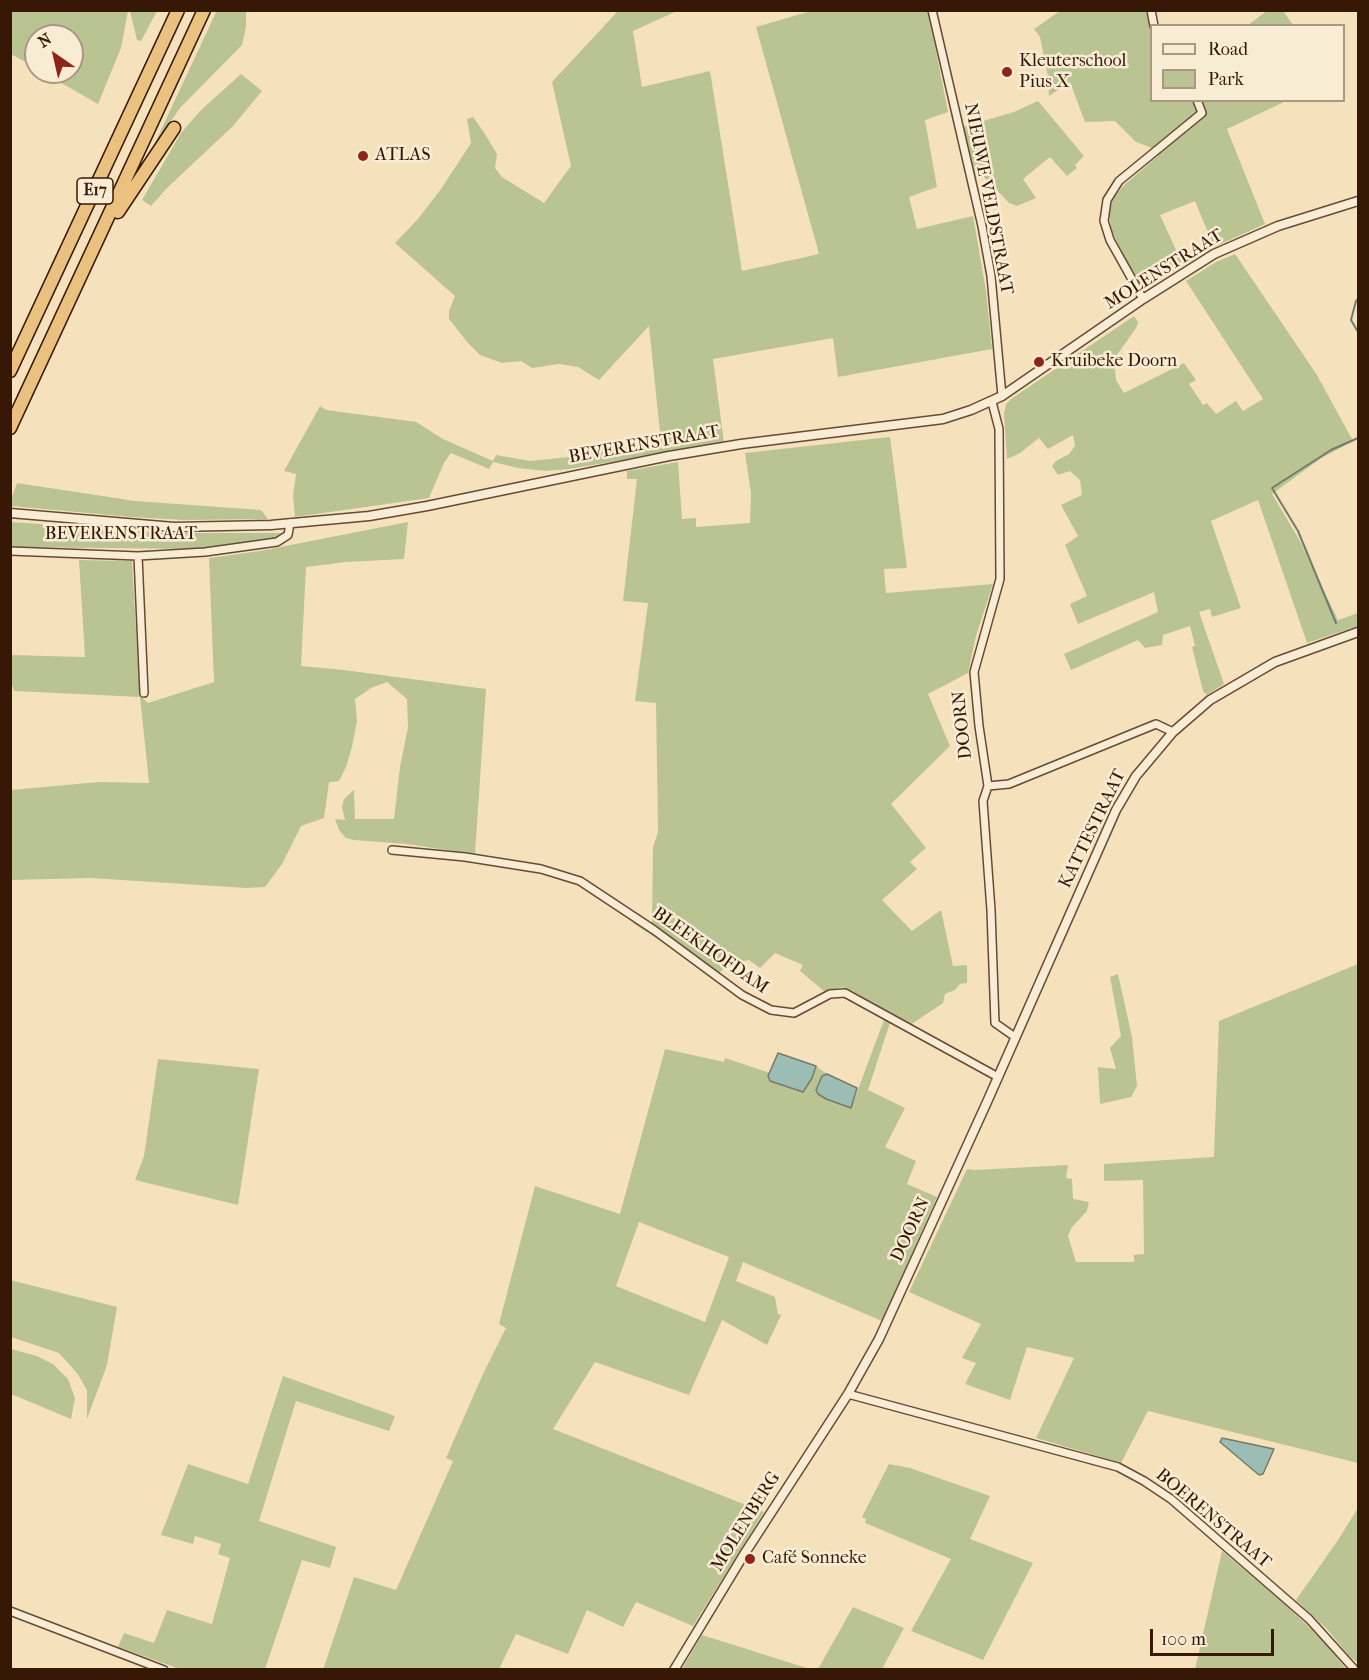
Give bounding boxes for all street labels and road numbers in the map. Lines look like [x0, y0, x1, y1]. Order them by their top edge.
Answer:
street label: NIEUWE VELDSTRAAT [959, 101, 1017, 297]
road number: E17 [77, 178, 113, 204]
street label: MOLENSTRAAT [1101, 225, 1227, 315]
street label: BEVERENSTRAAT [567, 421, 721, 469]
street label: BEVERENSTRAAT [45, 524, 197, 546]
street label: DOORN [949, 690, 977, 760]
street label: KATTESTRAAT [1055, 766, 1131, 892]
street label: BLEEKHOFDAM [648, 903, 772, 999]
street label: DOORN [887, 1194, 935, 1266]
street label: BOERENSTRAAT [1151, 1465, 1275, 1573]
street label: MOLENBERG [707, 1468, 785, 1576]

